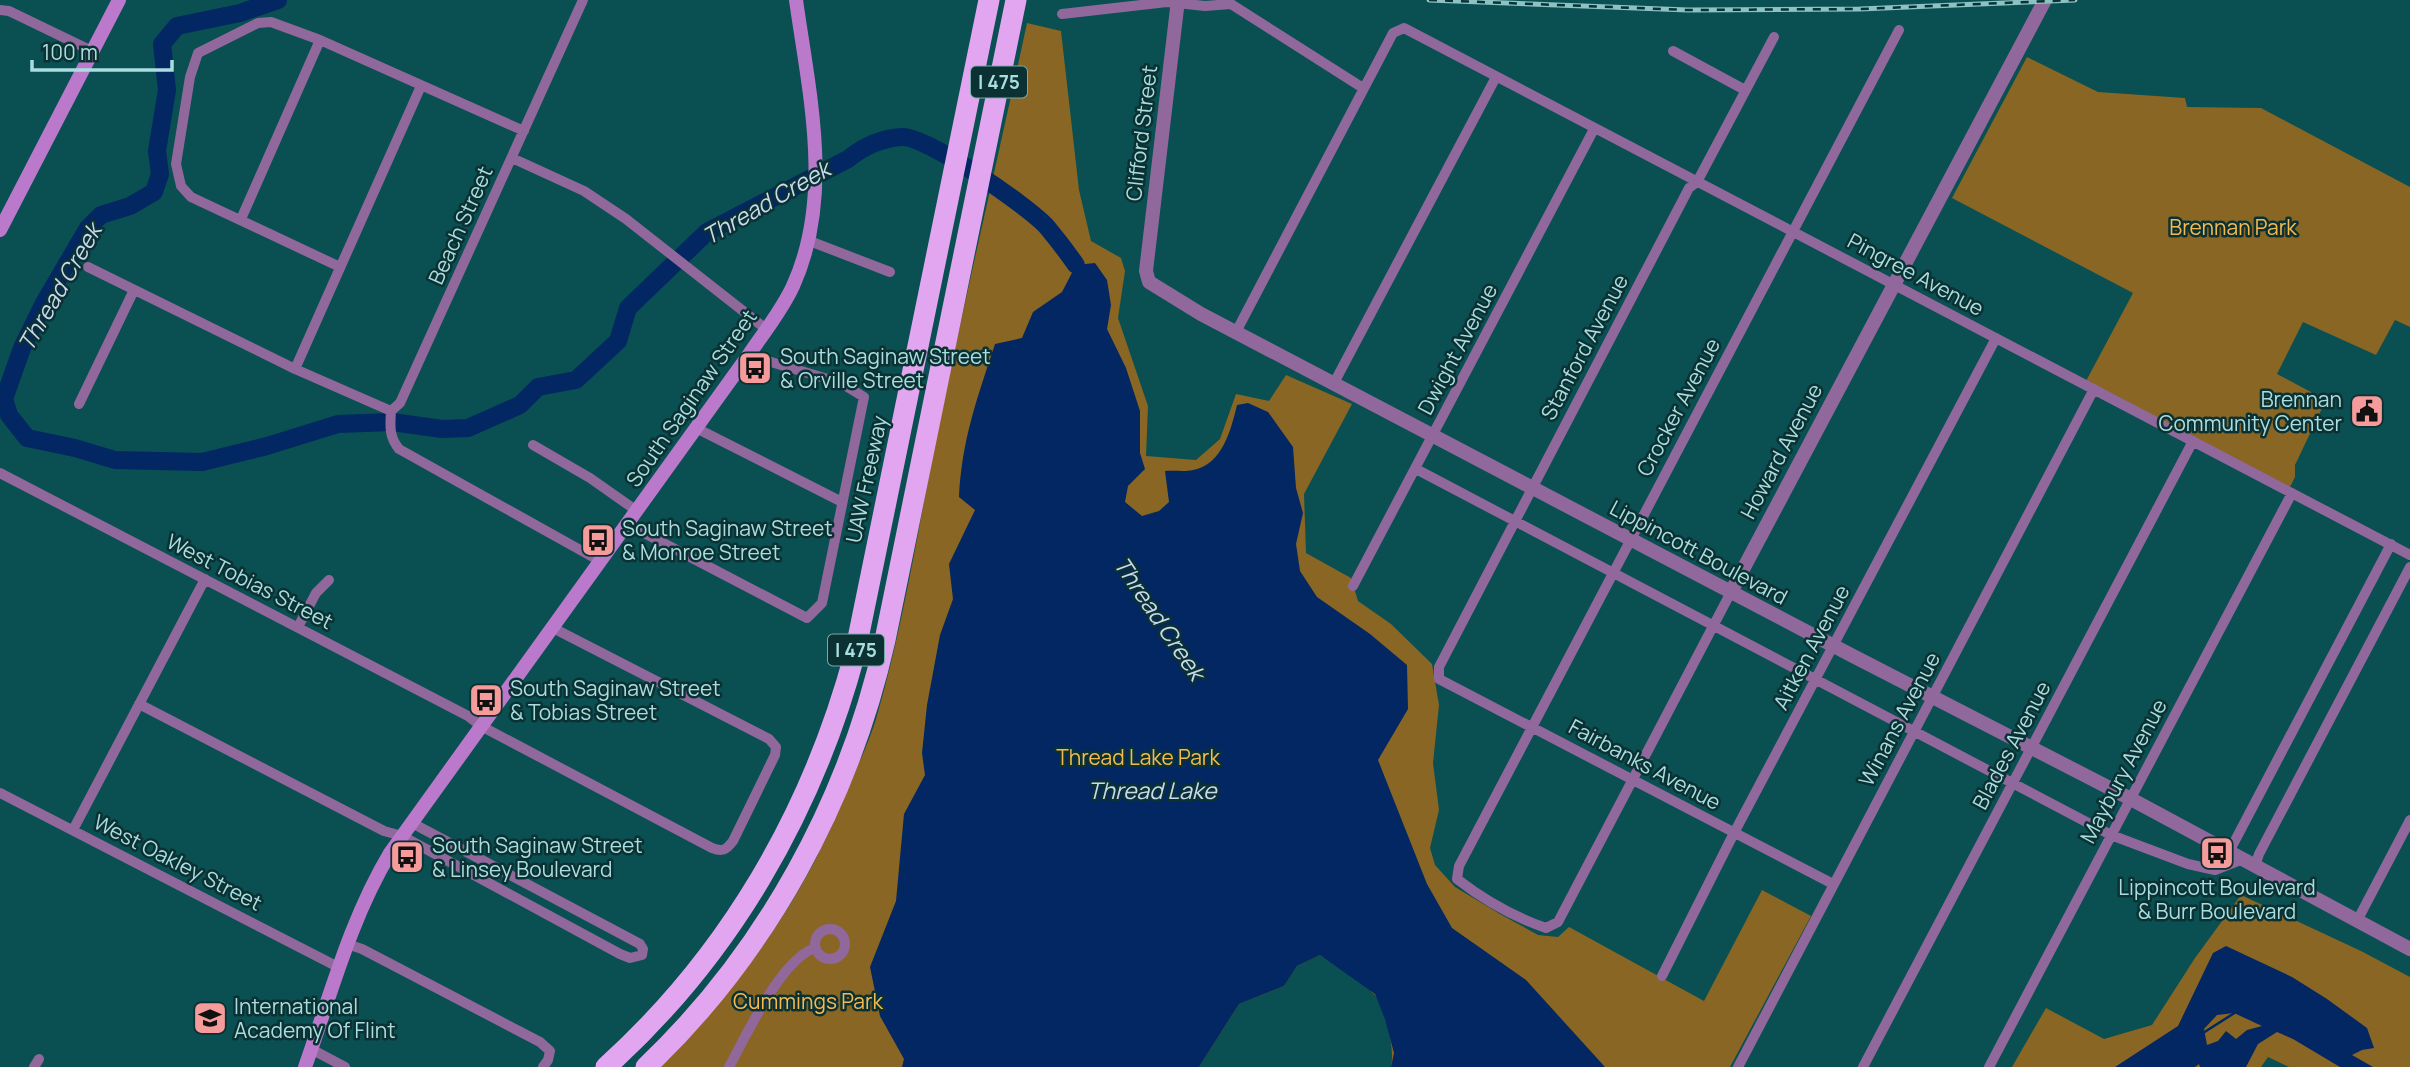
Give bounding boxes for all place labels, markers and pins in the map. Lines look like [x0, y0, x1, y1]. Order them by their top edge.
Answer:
place label: South Saginaw Street & Orville Street [780, 342, 991, 394]
bus stop icon: South Saginaw Street & Orville Street [736, 349, 774, 387]
place label: Brennan Community Center [2158, 385, 2342, 437]
public building icon: Brennan Community Center [2348, 392, 2386, 430]
place label: South Saginaw Street & Monroe Street [622, 514, 833, 566]
bus stop icon: South Saginaw Street & Monroe Street [579, 521, 617, 559]
place label: South Saginaw Street & Tobias Street [510, 674, 721, 726]
bus stop icon: South Saginaw Street & Tobias Street [467, 681, 505, 719]
place label: South Saginaw Street & Linsey Boulevard [432, 831, 643, 883]
bus stop icon: Lippincott Boulevard & Burr Boulevard [2198, 834, 2236, 872]
bus stop icon: South Saginaw Street & Linsey Boulevard [388, 838, 426, 876]
place label: Lippincott Boulevard & Burr Boulevard [2118, 873, 2316, 925]
place label: International Academy Of Flint [234, 992, 396, 1044]
school or university icon: International Academy Of Flint [191, 999, 229, 1037]

